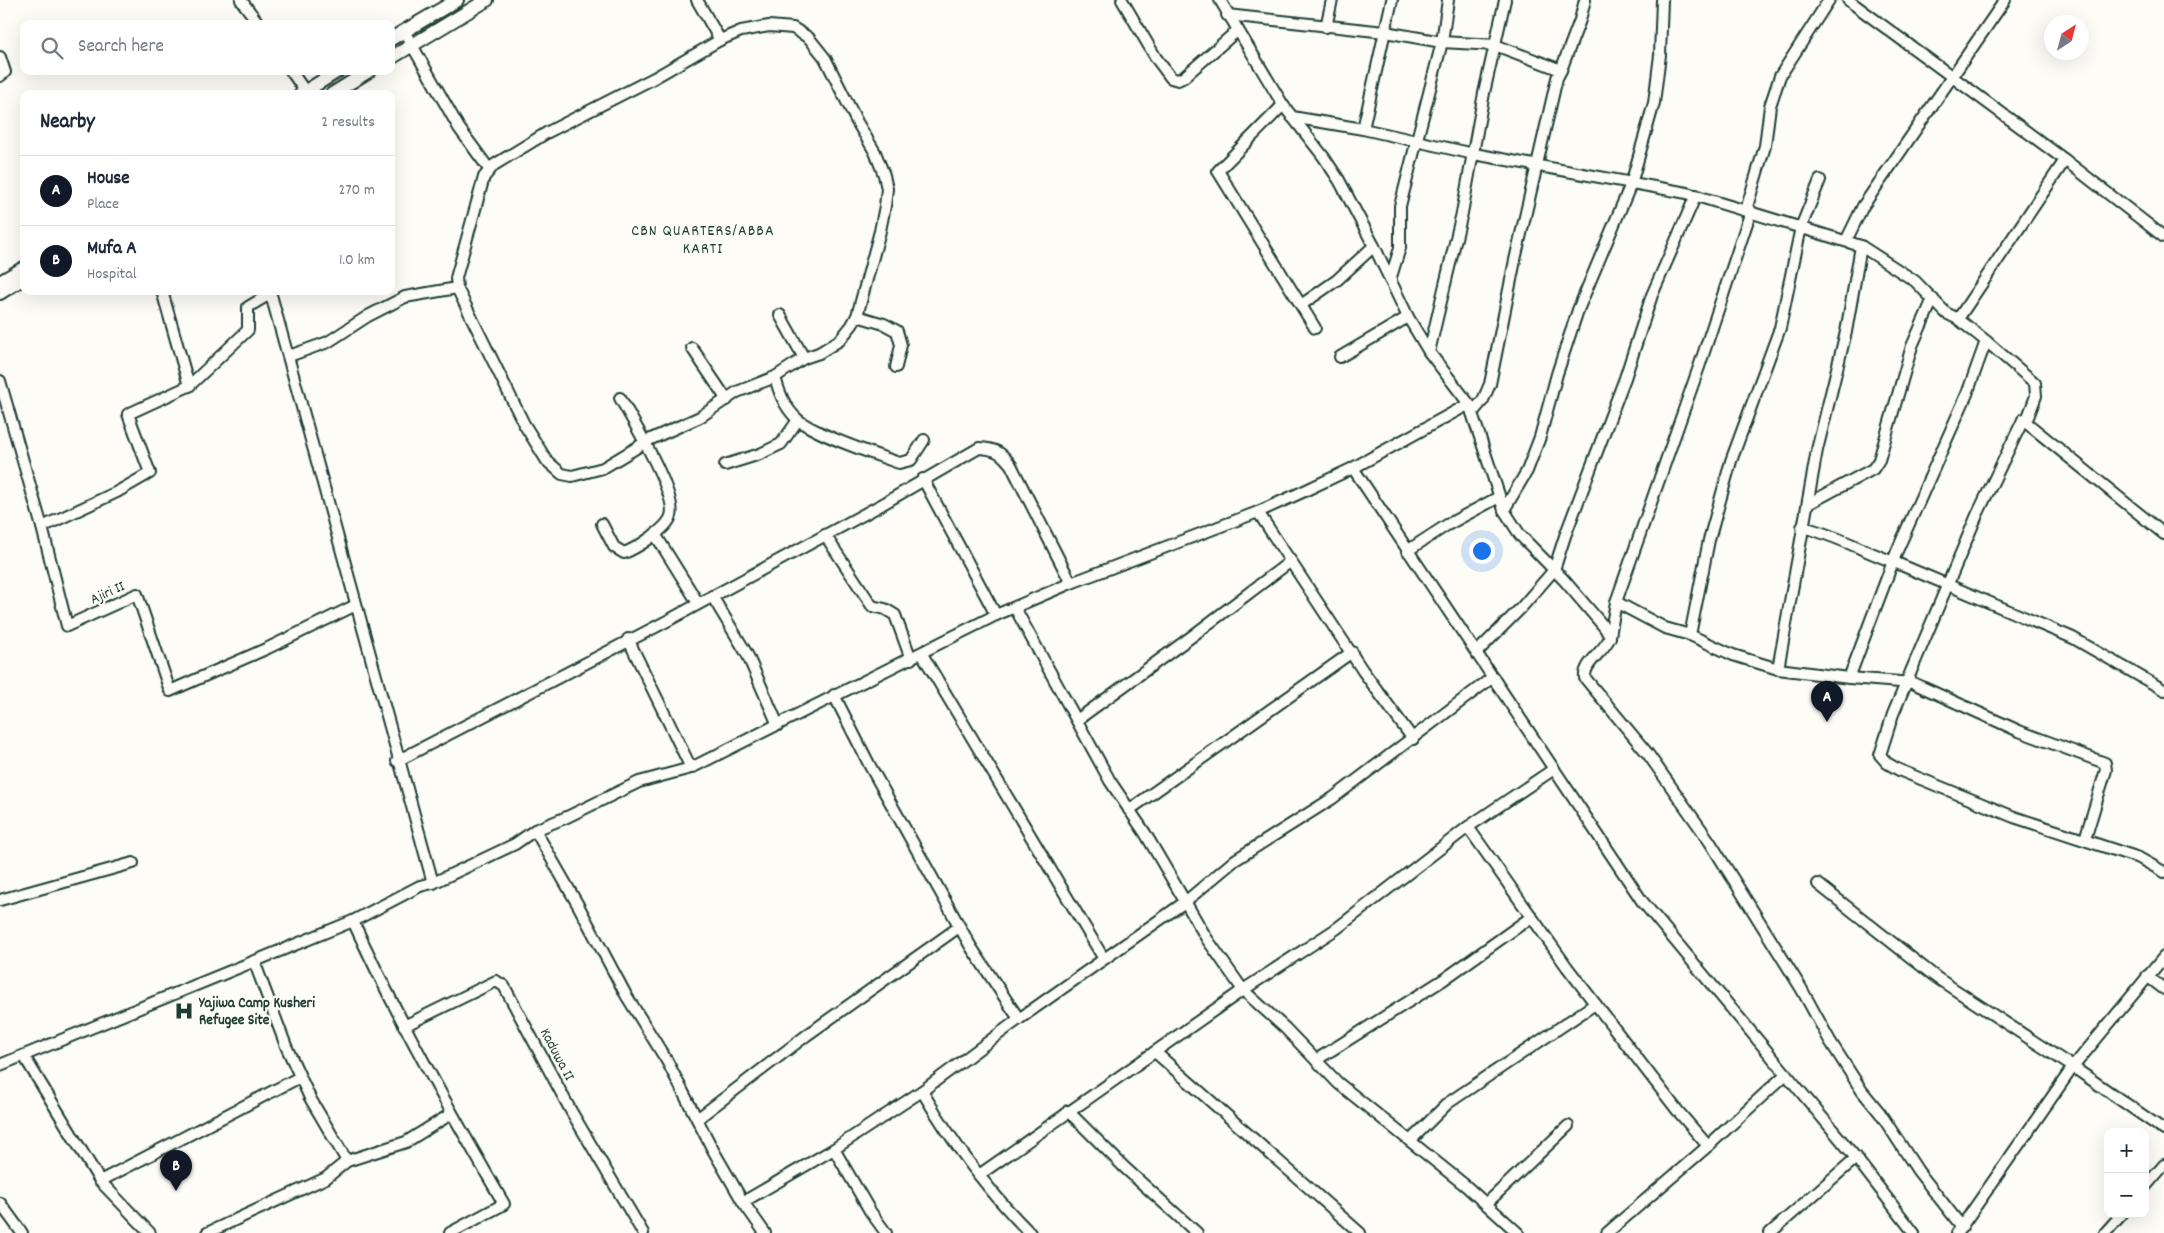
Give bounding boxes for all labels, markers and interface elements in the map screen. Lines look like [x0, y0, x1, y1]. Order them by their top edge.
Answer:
north arrow [2044, 15, 2089, 60]
search box [20, 20, 395, 75]
icon: search [38, 34, 66, 62]
text: Search here [78, 34, 164, 61]
text: Nearby [40, 108, 95, 138]
text: 2 results [321, 111, 375, 134]
text: House [87, 166, 130, 193]
text: A [52, 179, 60, 202]
text: 270 m [339, 179, 375, 202]
text: Place [87, 193, 119, 216]
district label: CBN QUARTERS/ABBA KARTI [631, 220, 775, 261]
text: Mufa A [87, 236, 137, 263]
text: B [52, 249, 60, 272]
text: 1.0 km [339, 249, 375, 272]
text: Hospital [87, 263, 137, 286]
your location [1469, 538, 1495, 564]
street label: Ajiri II [87, 576, 129, 611]
pin: A [1811, 681, 1843, 722]
place label: Yajiwa Camp Kusheri Refugee Site [198, 993, 315, 1032]
hospital icon: Yajiwa Camp Kusheri Refugee Site [173, 1000, 195, 1022]
street label: Kaduwa II [533, 1025, 579, 1086]
map controls [2104, 1128, 2149, 1218]
button: + [2104, 1128, 2149, 1173]
pin: B [160, 1150, 192, 1191]
button: − [2104, 1173, 2149, 1218]

